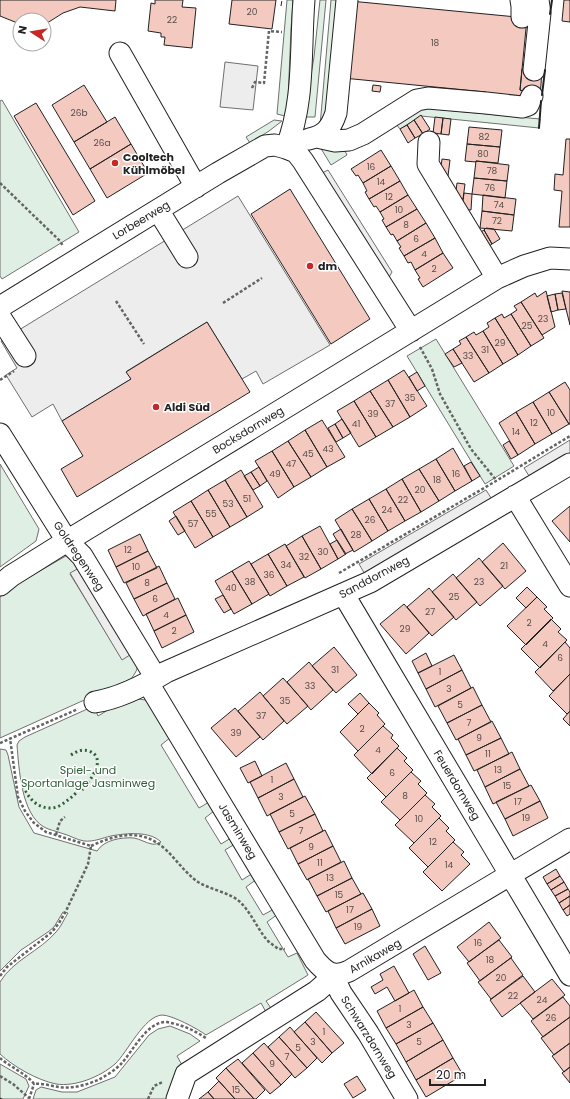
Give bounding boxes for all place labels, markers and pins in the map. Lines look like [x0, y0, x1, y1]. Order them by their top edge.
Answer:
place label: Cooltech Kühlmöbel [123, 149, 185, 178]
marker: Cooltech Kühlmöbel [110, 158, 120, 168]
place label: dm [318, 258, 337, 274]
marker: dm [305, 261, 315, 271]
place label: Aldi Süd [164, 399, 210, 415]
marker: Aldi Süd [151, 402, 161, 412]

